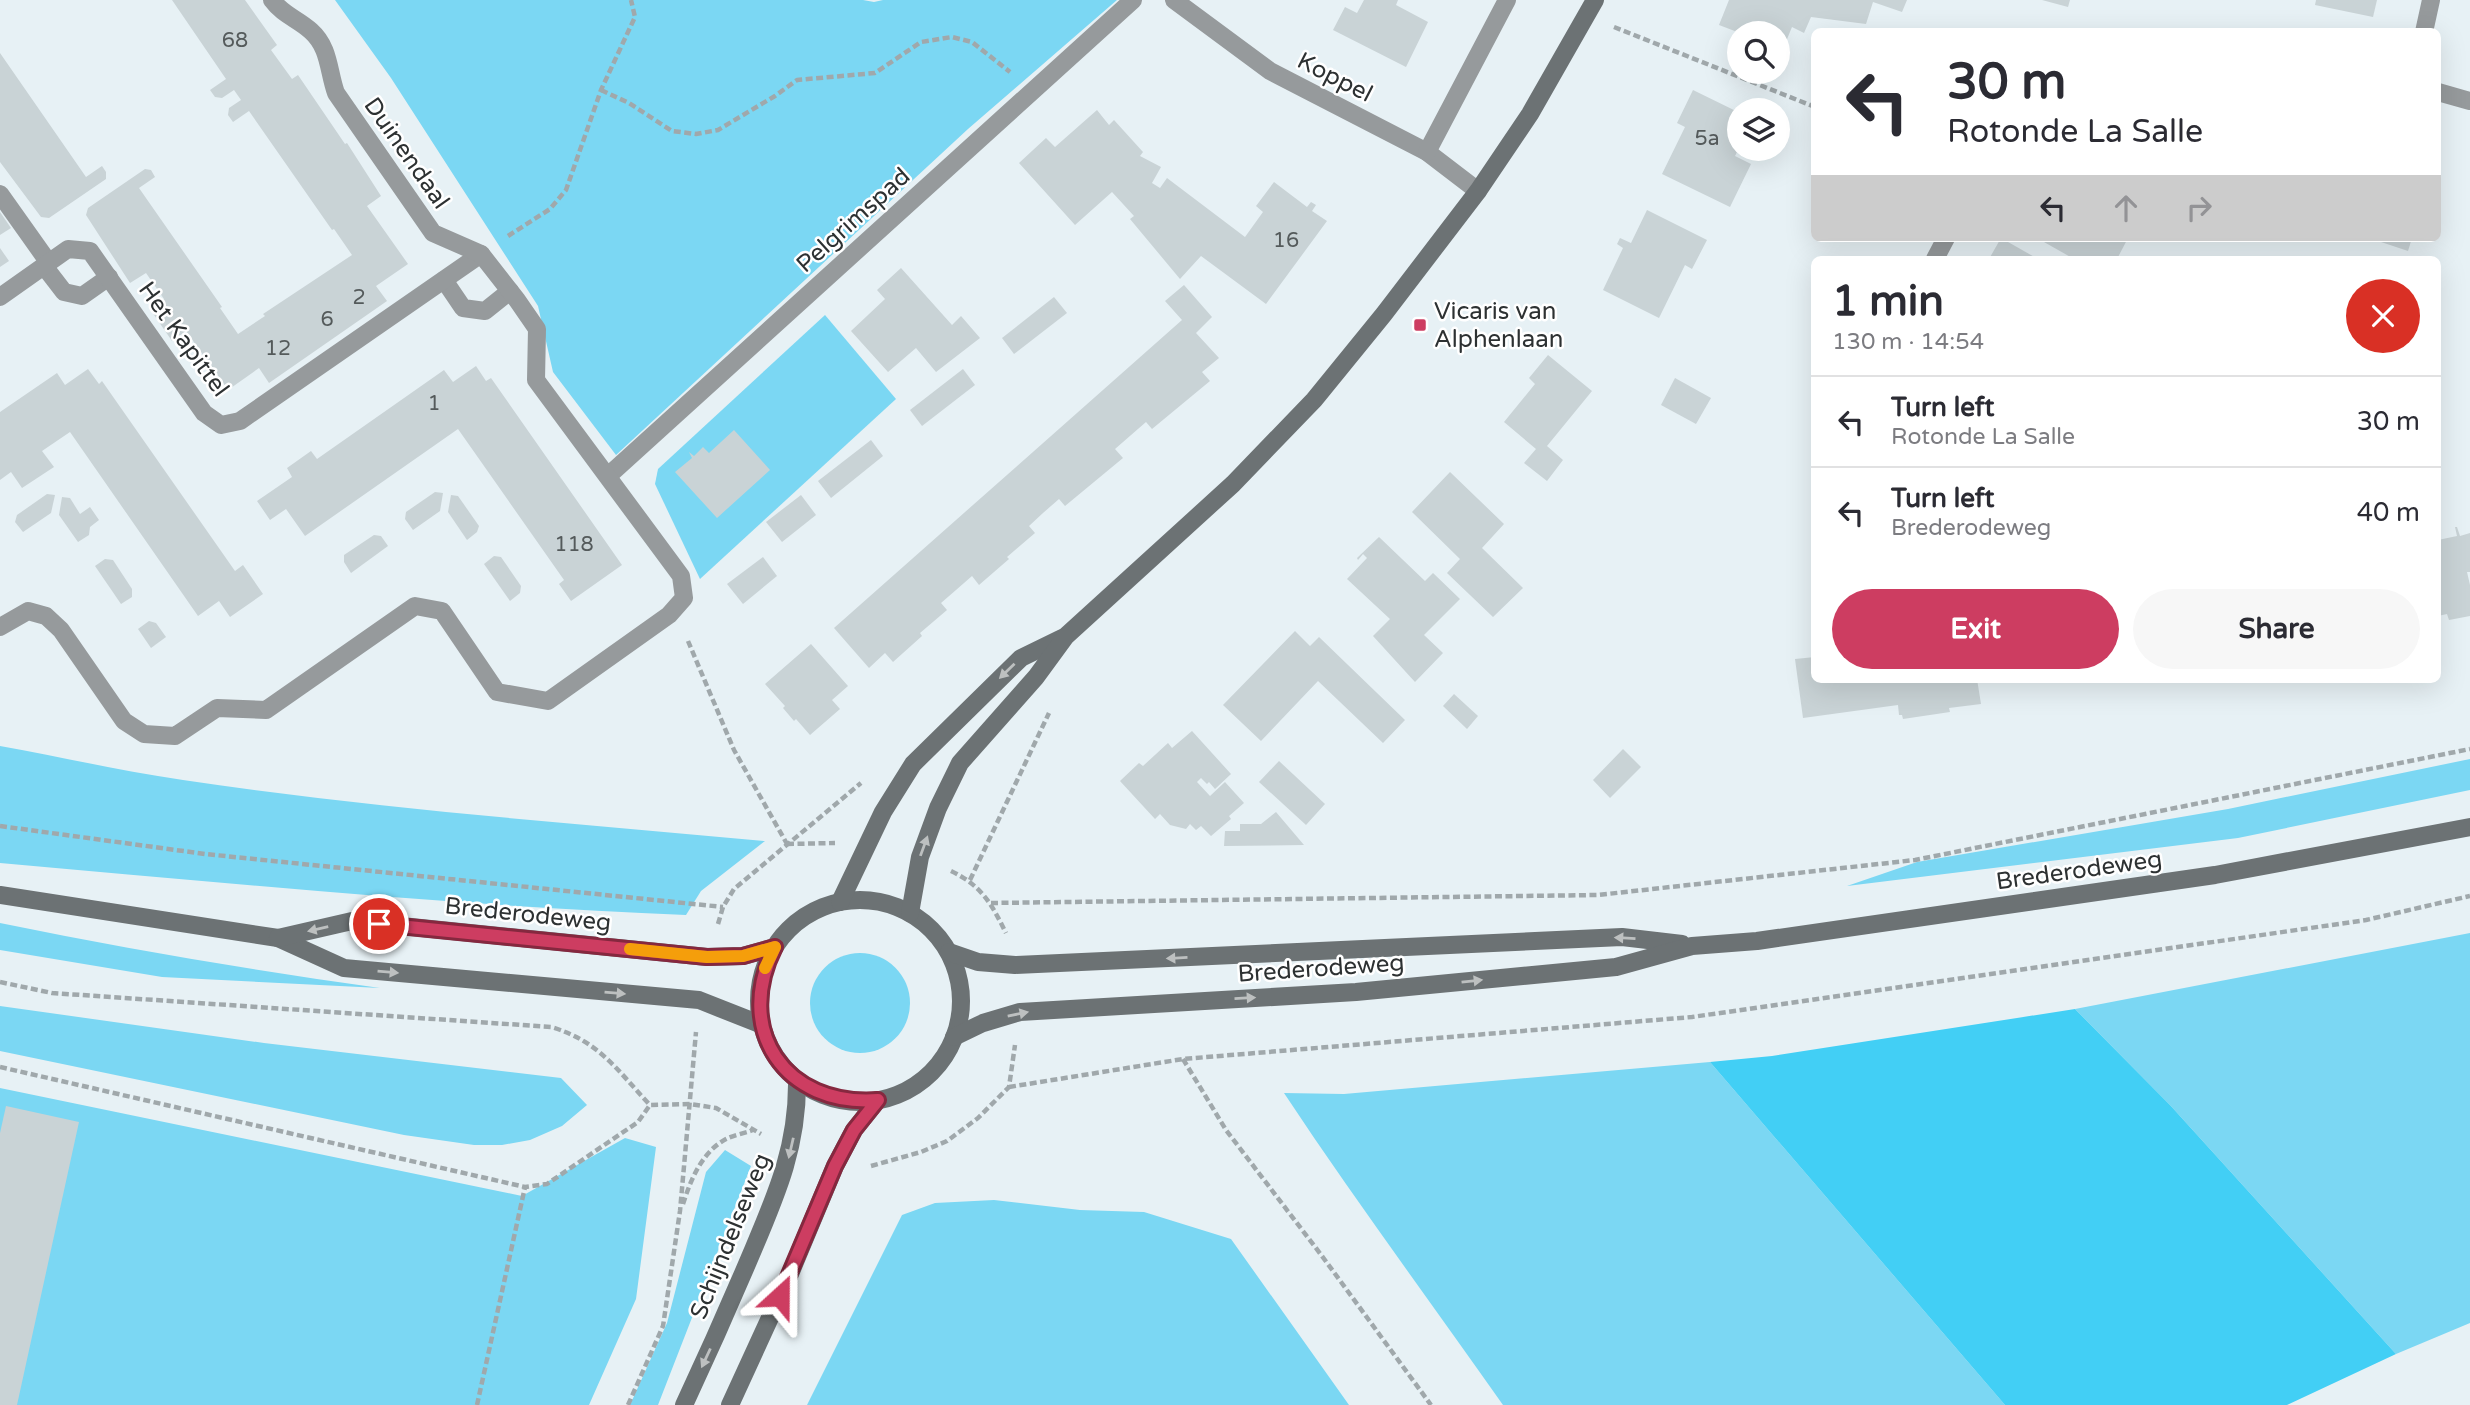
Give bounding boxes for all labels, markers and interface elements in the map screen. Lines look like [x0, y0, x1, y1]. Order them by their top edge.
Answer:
map controls [1727, 21, 1790, 161]
button: search [1727, 21, 1790, 84]
house number: 68 [222, 28, 248, 53]
street label: Koppel [1292, 46, 1377, 109]
text: 30 m [1947, 53, 2066, 112]
icon: left [1832, 56, 1923, 147]
street label: Duinendaal [358, 92, 456, 215]
button: layers [1727, 98, 1790, 161]
text: Rotonde La Salle [1947, 113, 2203, 151]
house number: 5a [1695, 126, 1720, 151]
street label: Pelgrimspad [790, 162, 916, 279]
icon: left [2034, 189, 2072, 227]
icon: ahead [2107, 189, 2145, 227]
icon: right [2180, 189, 2218, 227]
house number: 16 [1273, 228, 1299, 253]
street label: Het Kapittel [132, 276, 235, 403]
text: 1 min [1832, 276, 1944, 327]
button: close [2346, 279, 2420, 353]
house number: 2 [352, 285, 366, 310]
place label: Vicaris van Alphenlaan [1434, 297, 1563, 354]
house number: 6 [320, 307, 334, 332]
marker: Vicaris van Alphenlaan [1412, 317, 1428, 333]
text: 130 m · 14:54 [1832, 328, 1984, 356]
house number: 12 [265, 336, 291, 361]
house number: 1 [427, 391, 441, 416]
text: Turn left [1891, 392, 1994, 423]
icon: left [1832, 403, 1870, 441]
text: 30 m [2357, 406, 2420, 437]
text: Rotonde La Salle [1891, 423, 2075, 451]
text: Turn left [1891, 483, 1994, 514]
icon: left [1832, 494, 1870, 532]
text: 40 m [2357, 497, 2420, 528]
text: Brederodeweg [1891, 514, 2051, 542]
house number: 118 [554, 532, 594, 557]
button: Exit [1832, 589, 2119, 669]
button: Share [2133, 589, 2420, 669]
one-way arrow [999, 662, 1016, 679]
one-way arrow [919, 835, 930, 856]
street label: Brederodeweg [1994, 845, 2164, 896]
street label: Brederodeweg [443, 891, 613, 938]
pin [349, 894, 409, 954]
icon: arrive [360, 905, 398, 943]
one-way arrow [307, 923, 329, 934]
one-way arrow [1613, 933, 1635, 944]
street label: Brederodeweg [1237, 948, 1405, 989]
one-way arrow [1166, 952, 1188, 963]
one-way arrow [377, 967, 399, 978]
one-way arrow [1461, 975, 1483, 986]
one-way arrow [604, 988, 626, 999]
one-way arrow [1234, 993, 1256, 1004]
one-way arrow [1007, 1008, 1029, 1019]
one-way arrow [785, 1137, 796, 1159]
street label: Schijndelseweg [684, 1149, 777, 1323]
position arrow [743, 1259, 817, 1333]
one-way arrow [700, 1348, 712, 1368]

